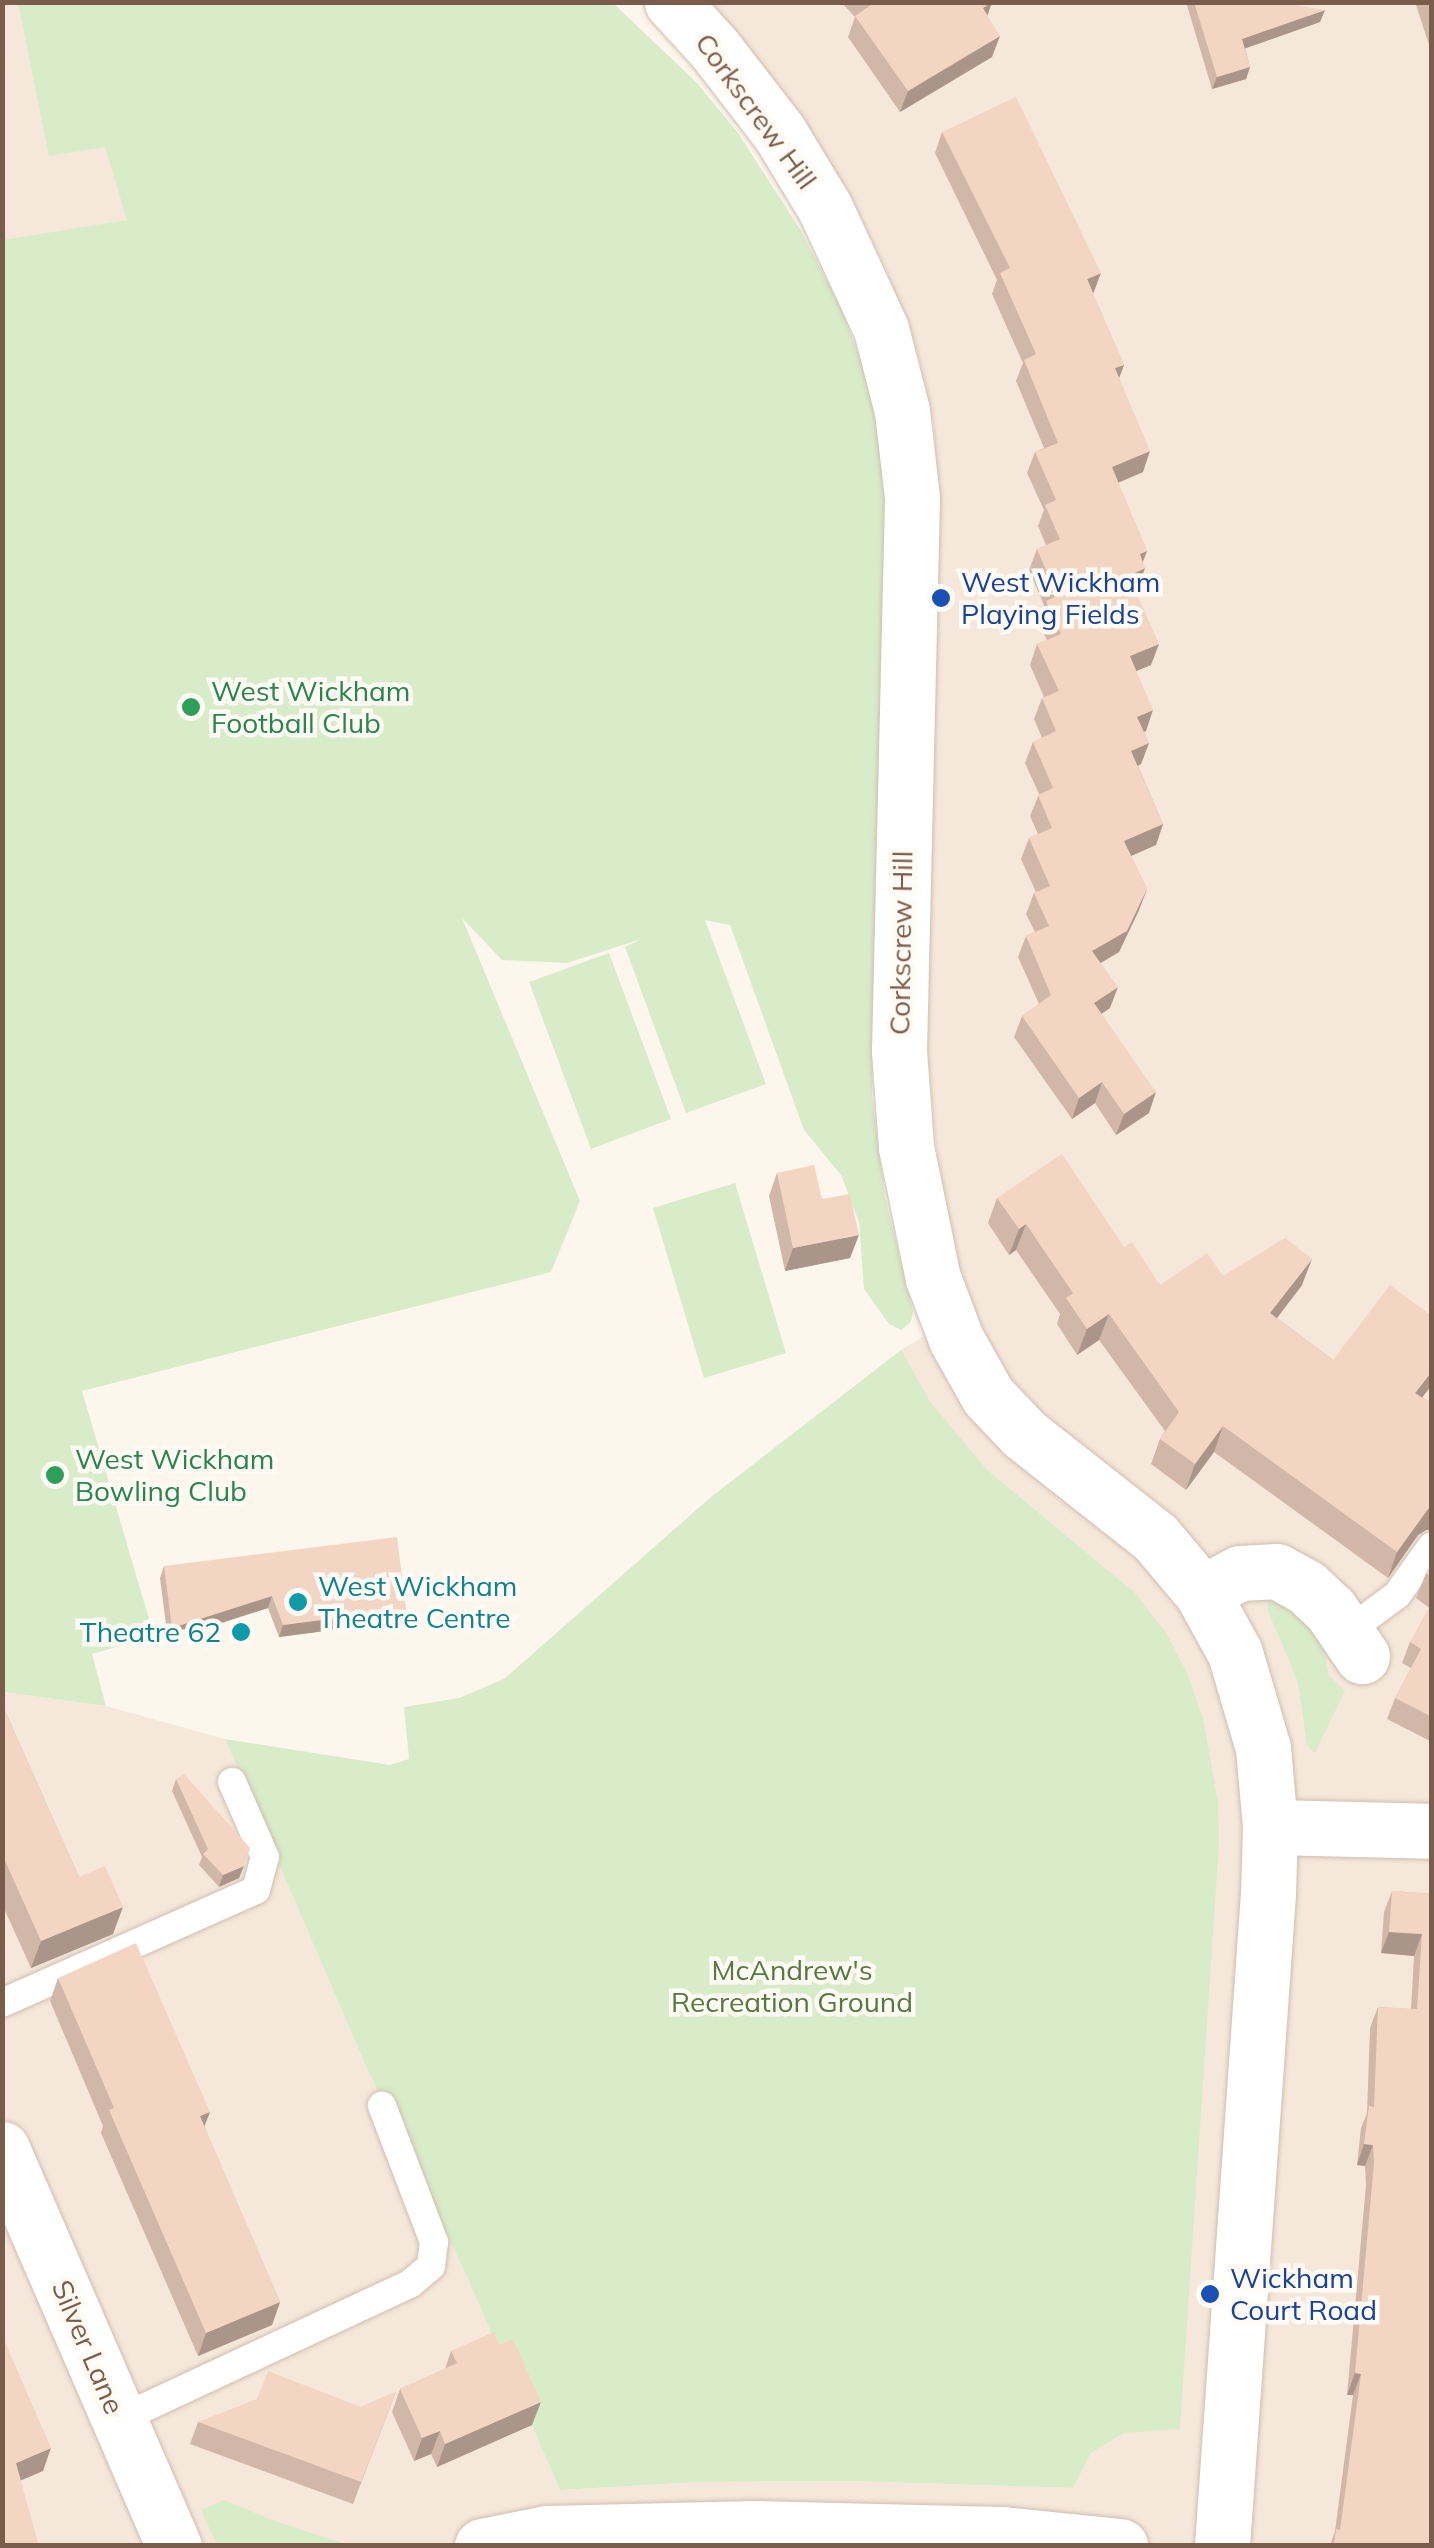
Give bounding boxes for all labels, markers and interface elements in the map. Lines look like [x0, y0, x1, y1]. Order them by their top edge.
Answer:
street label: Corkscrew Hill [688, 27, 824, 195]
place label: West Wickham Playing Fields [961, 565, 1160, 631]
marker: West Wickham Playing Fields [930, 587, 952, 609]
place label: West Wickham Football Club [211, 674, 410, 740]
marker: West Wickham Football Club [180, 696, 202, 718]
street label: Corkscrew Hill [883, 851, 919, 1035]
place label: West Wickham Bowling Club [75, 1442, 274, 1508]
marker: West Wickham Bowling Club [44, 1464, 66, 1486]
place label: West Wickham Theatre Centre [318, 1569, 517, 1635]
marker: West Wickham Theatre Centre [287, 1591, 309, 1613]
place label: Theatre 62 [80, 1615, 221, 1649]
marker: Theatre 62 [230, 1621, 252, 1643]
park label: McAndrew's Recreation Ground [671, 1953, 913, 2019]
place label: Wickham Court Road [1230, 2261, 1377, 2327]
street label: Silver Lane [45, 2275, 131, 2419]
marker: Wickham Court Road [1199, 2283, 1221, 2305]

